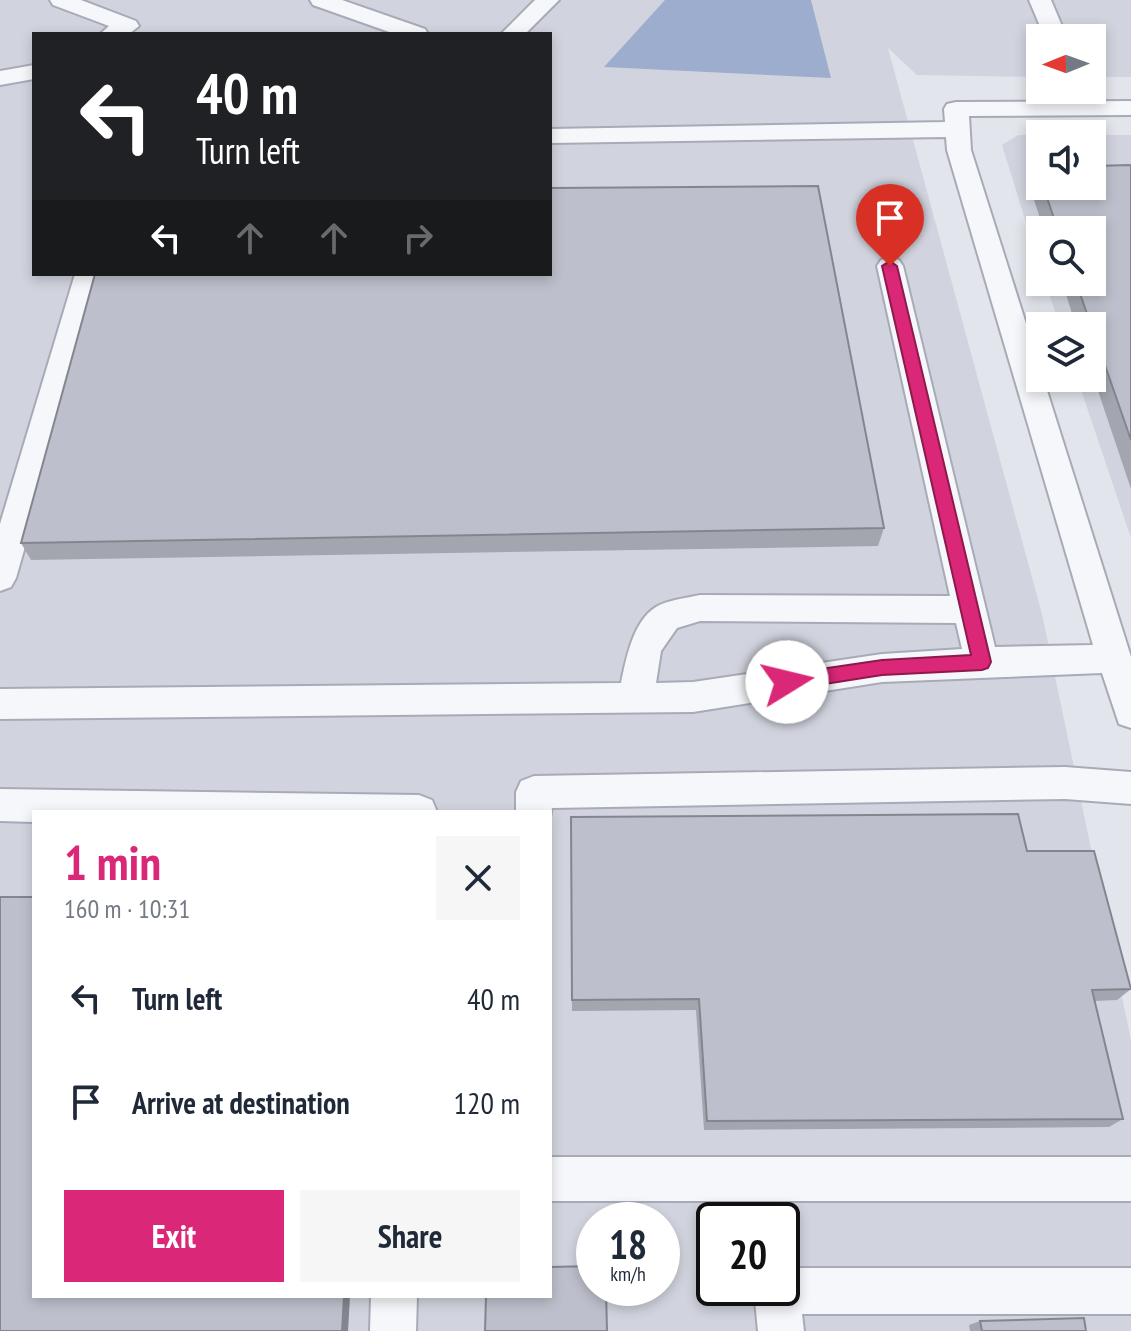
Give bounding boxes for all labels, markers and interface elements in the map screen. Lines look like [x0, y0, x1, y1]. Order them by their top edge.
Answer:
north arrow [1026, 24, 1106, 104]
map controls [1026, 24, 1106, 392]
text: 40 m [196, 57, 298, 129]
icon: left [64, 64, 168, 168]
button: sound [1026, 120, 1106, 200]
text: Turn left [196, 127, 300, 174]
pin [856, 184, 924, 266]
icon: arrive [868, 196, 912, 240]
icon: left [144, 216, 188, 260]
icon: ahead [228, 216, 272, 260]
icon: ahead [312, 216, 356, 260]
icon: right [396, 216, 440, 260]
button: search [1026, 216, 1106, 296]
button: layers [1026, 312, 1106, 392]
position arrow [745, 640, 829, 724]
text: 1 min [64, 831, 161, 893]
button: close [436, 836, 520, 920]
text: 160 m · 10:31 [64, 892, 190, 925]
icon: left [64, 976, 108, 1020]
text: Turn left [132, 979, 222, 1018]
text: 40 m [467, 979, 520, 1018]
icon: arrive [64, 1080, 108, 1124]
text: Arrive at destination [132, 1083, 350, 1122]
text: 120 m [454, 1083, 520, 1122]
button: Exit [64, 1190, 284, 1282]
button: Share [300, 1190, 520, 1282]
speed limit sign: 20 [696, 1202, 800, 1306]
text: 18 [609, 1218, 647, 1270]
text: km/h [610, 1261, 646, 1287]

